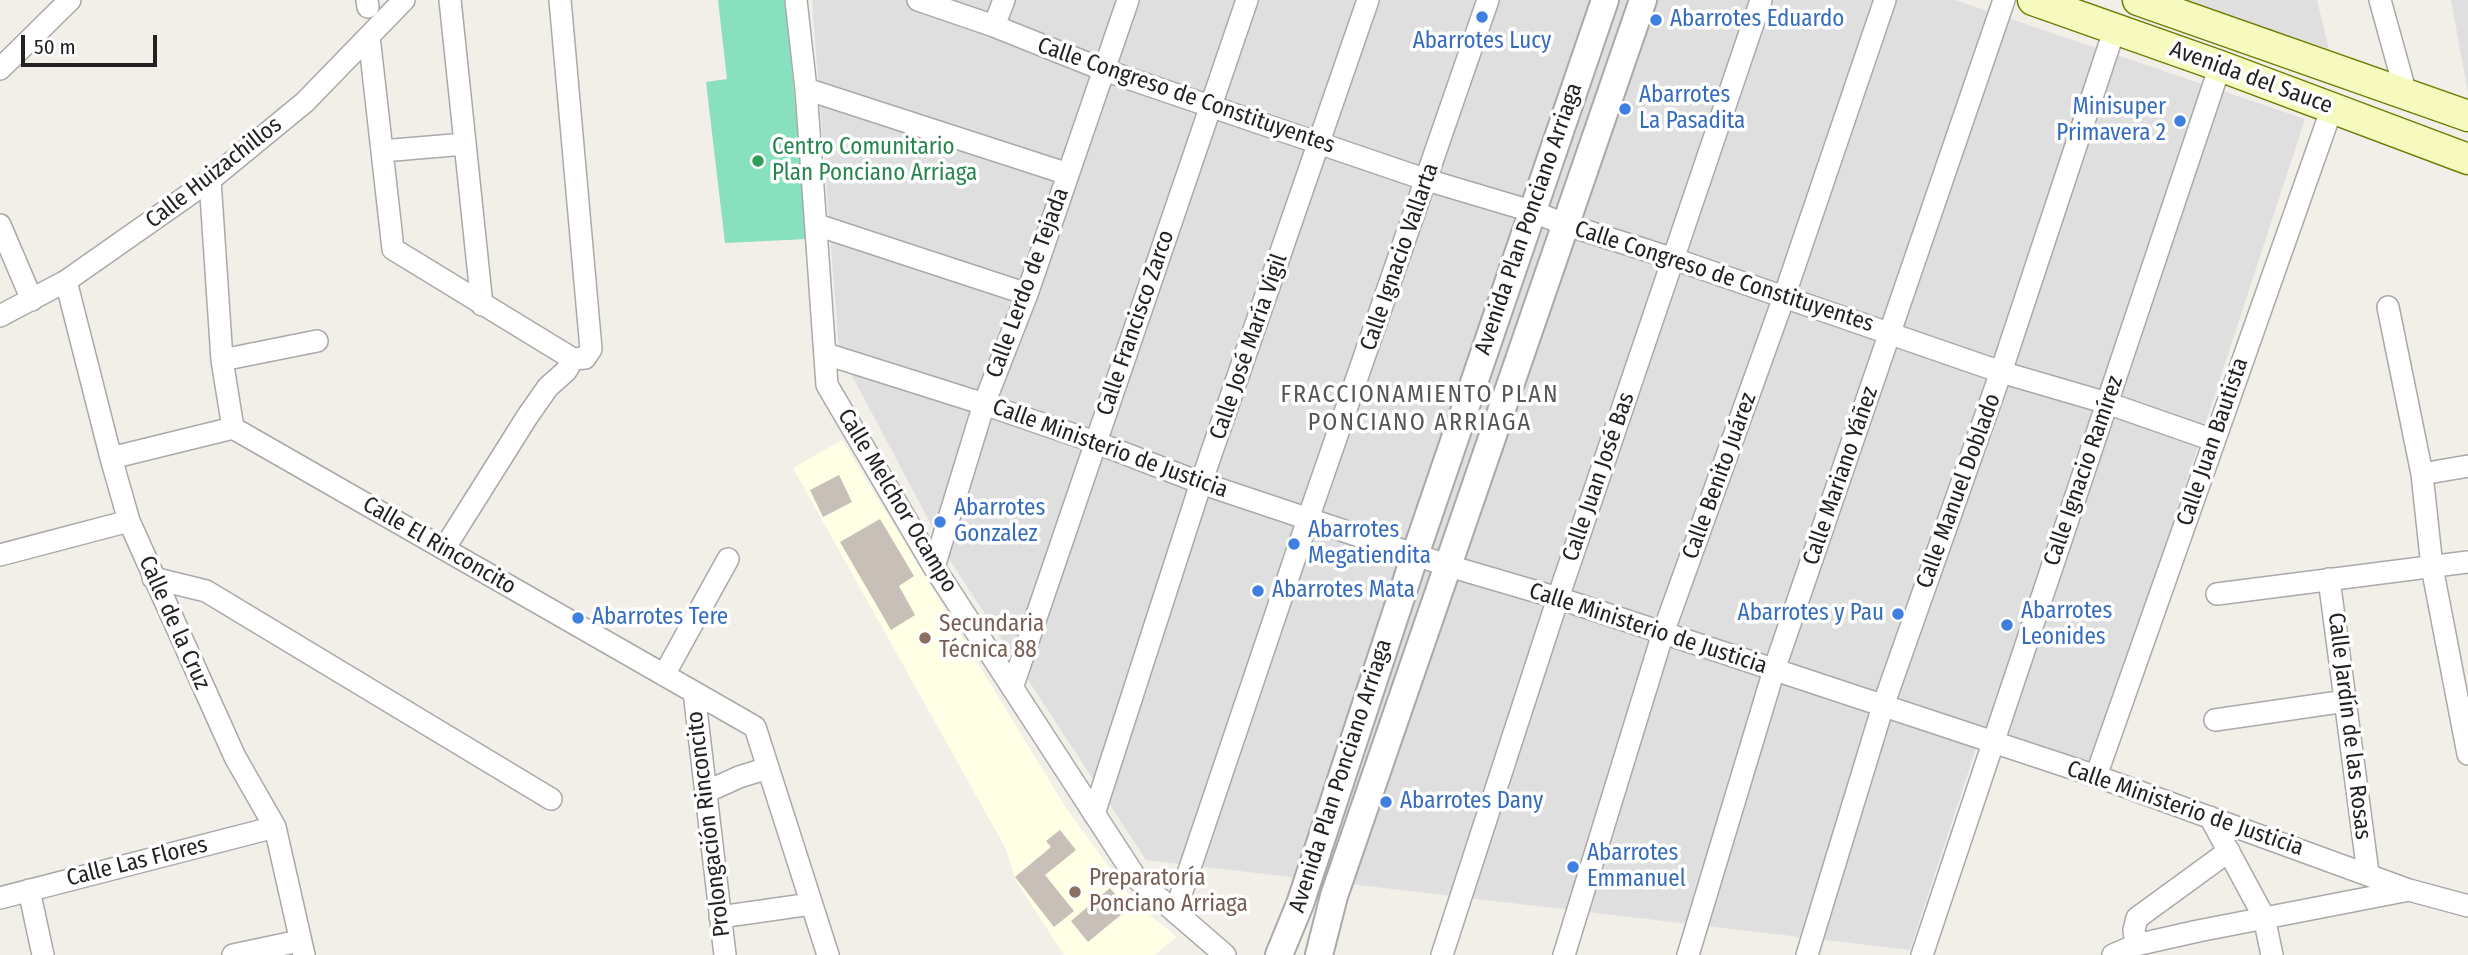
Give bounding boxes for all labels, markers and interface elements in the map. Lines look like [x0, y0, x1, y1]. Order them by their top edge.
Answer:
place label: Abarrotes Eduardo [1670, 6, 1844, 34]
marker: Abarrotes Lucy [1474, 9, 1490, 25]
marker: Abarrotes Eduardo [1648, 12, 1664, 28]
scale bar [24, 21, 161, 65]
place label: Abarrotes Lucy [1413, 28, 1551, 56]
street label: Calle Congreso de Constituyentes [1034, 32, 1338, 160]
text: 50 m [34, 34, 76, 60]
street label: Avenida del Sauce [2166, 36, 2336, 120]
street label: Avenida Plan Ponciano Arriaga [1469, 79, 1589, 359]
place label: Abarrotes La Pasadita [1639, 82, 1745, 136]
place label: Minisuper Primavera 2 [2056, 94, 2166, 148]
marker: Abarrotes La Pasadita [1617, 101, 1633, 117]
street label: Calle Huizachillos [141, 111, 287, 235]
marker: Minisuper Primavera 2 [2172, 113, 2188, 129]
place label: Centro Comunitario Plan Ponciano Arriaga [772, 134, 977, 188]
marker: Centro Comunitario Plan Ponciano Arriaga [750, 153, 766, 169]
street label: Calle Ignacio Vallarta [1355, 160, 1445, 354]
street label: Calle Lerdo de Tejada [981, 184, 1075, 382]
street label: Calle Congreso de Constituyentes [1571, 216, 1877, 338]
street label: Calle Francisco Zarco [1091, 227, 1181, 419]
street label: Calle José María Vigil [1204, 251, 1294, 443]
street label: Calle Juan Bautista [2171, 354, 2255, 530]
street label: Calle Ignacio Ramírez [2038, 372, 2130, 570]
district label: FRACCIONAMIENTO PLAN PONCIANO ARRIAGA [1283, 381, 1557, 437]
street label: Calle Mariano Yáñez [1798, 383, 1884, 569]
street label: Calle Juan José Bas [1557, 389, 1641, 565]
street label: Calle Benito Juárez [1677, 389, 1763, 563]
street label: Calle Manuel Doblado [1911, 390, 2007, 592]
street label: Calle Ministerio de Justicia [989, 394, 1231, 504]
street label: Calle Melchor Ocampo [831, 404, 963, 598]
street label: Calle El Rinconcito [357, 491, 521, 601]
place label: Abarrotes Gonzalez [954, 495, 1045, 549]
marker: Abarrotes Gonzalez [932, 514, 948, 530]
place label: Abarrotes Megatiendita [1308, 517, 1431, 571]
marker: Abarrotes Megatiendita [1286, 536, 1302, 552]
street label: Calle de la Cruz [132, 552, 216, 694]
place label: Abarrotes Mata [1272, 577, 1415, 605]
street label: Calle Ministerio de Justicia [1526, 577, 1770, 681]
marker: Abarrotes Mata [1250, 583, 1266, 599]
place label: Abarrotes Leonides [2021, 598, 2112, 652]
place label: Abarrotes y Pau [1738, 600, 1884, 628]
place label: Abarrotes Tere [592, 604, 728, 632]
marker: Abarrotes y Pau [1890, 606, 1906, 622]
marker: Abarrotes Tere [570, 610, 586, 626]
place label: Secundaria Técnica 88 [939, 611, 1044, 665]
street label: Calle Jardín de las Rosas [2321, 611, 2377, 841]
marker: Abarrotes Leonides [1999, 617, 2015, 633]
marker: Secundaria Técnica 88 [917, 630, 933, 646]
street label: Avenida Plan Ponciano Arriaga [1284, 636, 1398, 916]
street label: Prolongación Rinconcito [681, 710, 737, 938]
street label: Calle Ministerio de Justicia [2063, 756, 2307, 862]
place label: Abarrotes Dany [1400, 788, 1543, 816]
marker: Abarrotes Dany [1378, 794, 1394, 810]
street label: Calle Las Flores [64, 831, 210, 893]
place label: Abarrotes Emmanuel [1587, 840, 1686, 894]
marker: Abarrotes Emmanuel [1565, 859, 1581, 875]
place label: Preparatoría Ponciano Arriaga [1089, 865, 1248, 919]
marker: Preparatoría Ponciano Arriaga [1067, 884, 1083, 900]

